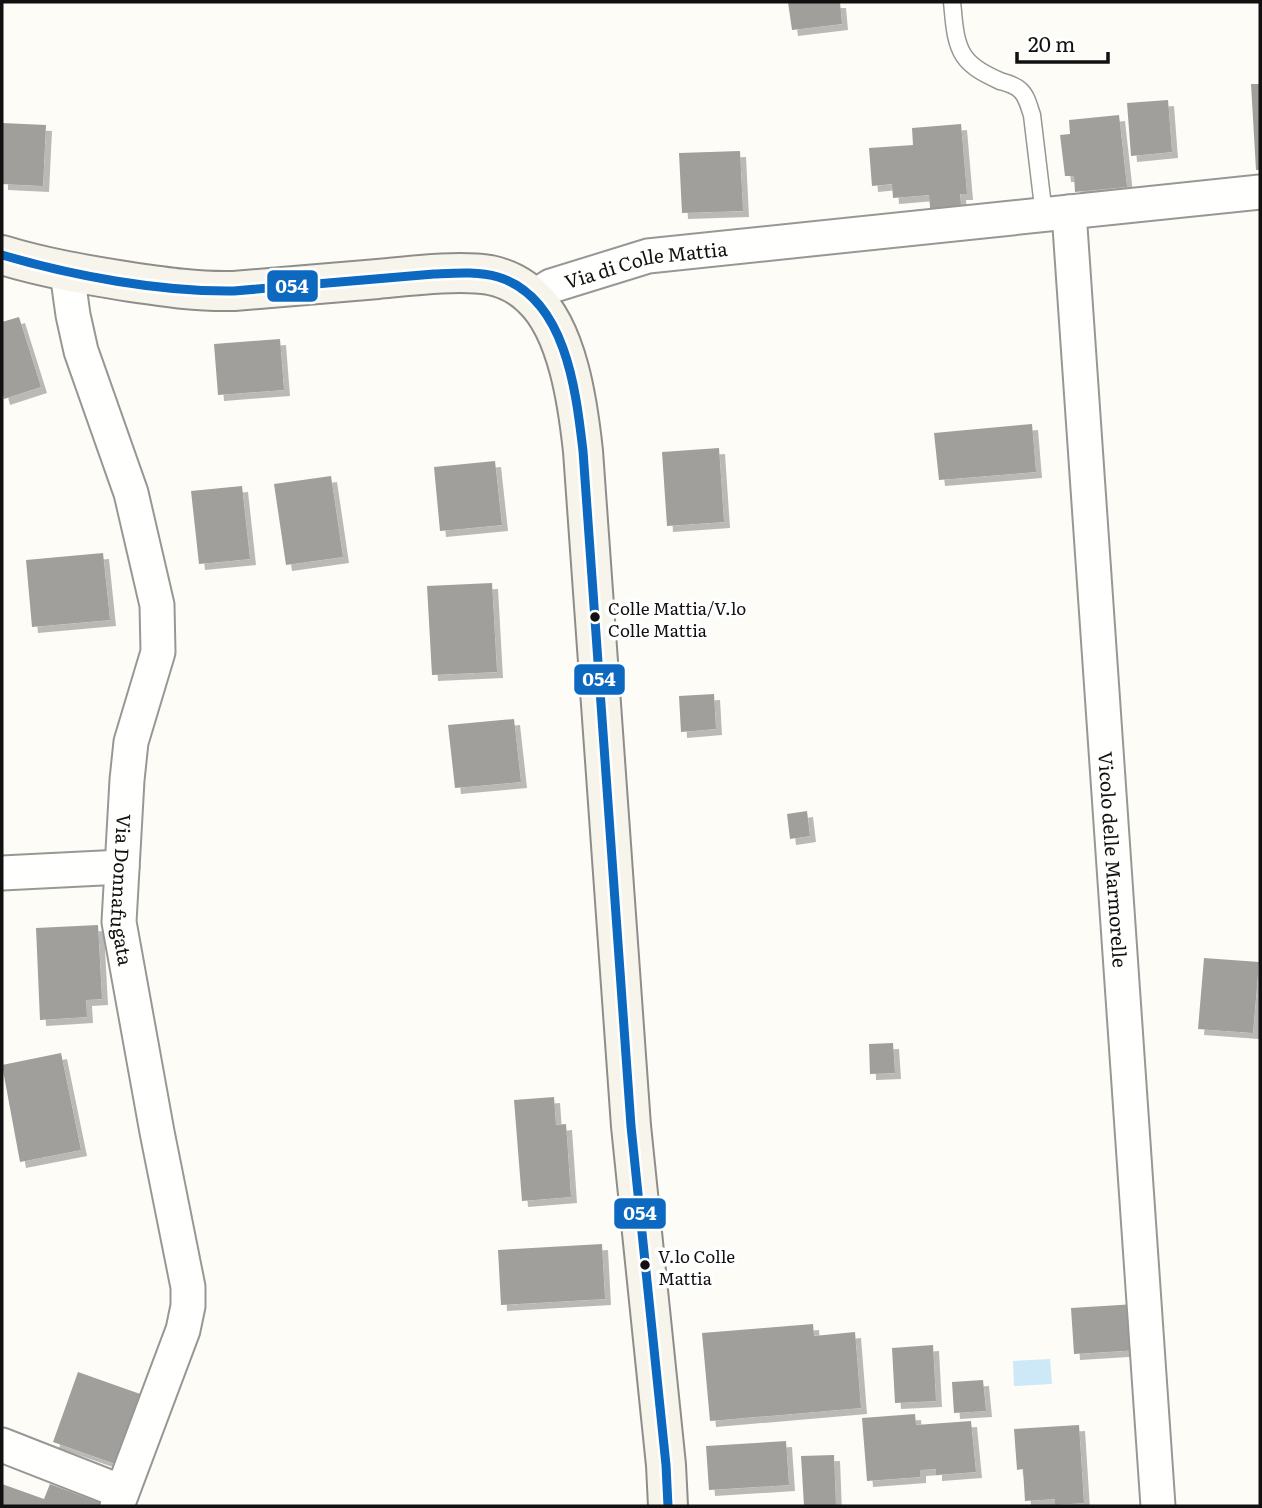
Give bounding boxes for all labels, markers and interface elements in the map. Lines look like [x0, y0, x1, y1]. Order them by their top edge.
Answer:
scale bar [1017, 21, 1108, 65]
text: 20 m [1028, 27, 1075, 58]
street label: Via di Colle Mattia [561, 234, 729, 295]
line badge: 054 [266, 269, 319, 303]
text: 054 [275, 271, 309, 299]
place label: Colle Mattia/V.lo Colle Mattia [608, 595, 746, 642]
marker: Colle Mattia/V.lo Colle Mattia [588, 610, 602, 624]
line badge: 054 [573, 663, 626, 696]
text: 054 [582, 664, 616, 692]
street label: Vicolo delle Marmorelle [1092, 750, 1135, 969]
street label: Via Donnafugata [105, 813, 141, 968]
line badge: 054 [613, 1197, 667, 1230]
text: 054 [623, 1198, 657, 1226]
place label: V.lo Colle Mattia [658, 1243, 735, 1290]
marker: V.lo Colle Mattia [638, 1258, 652, 1272]

